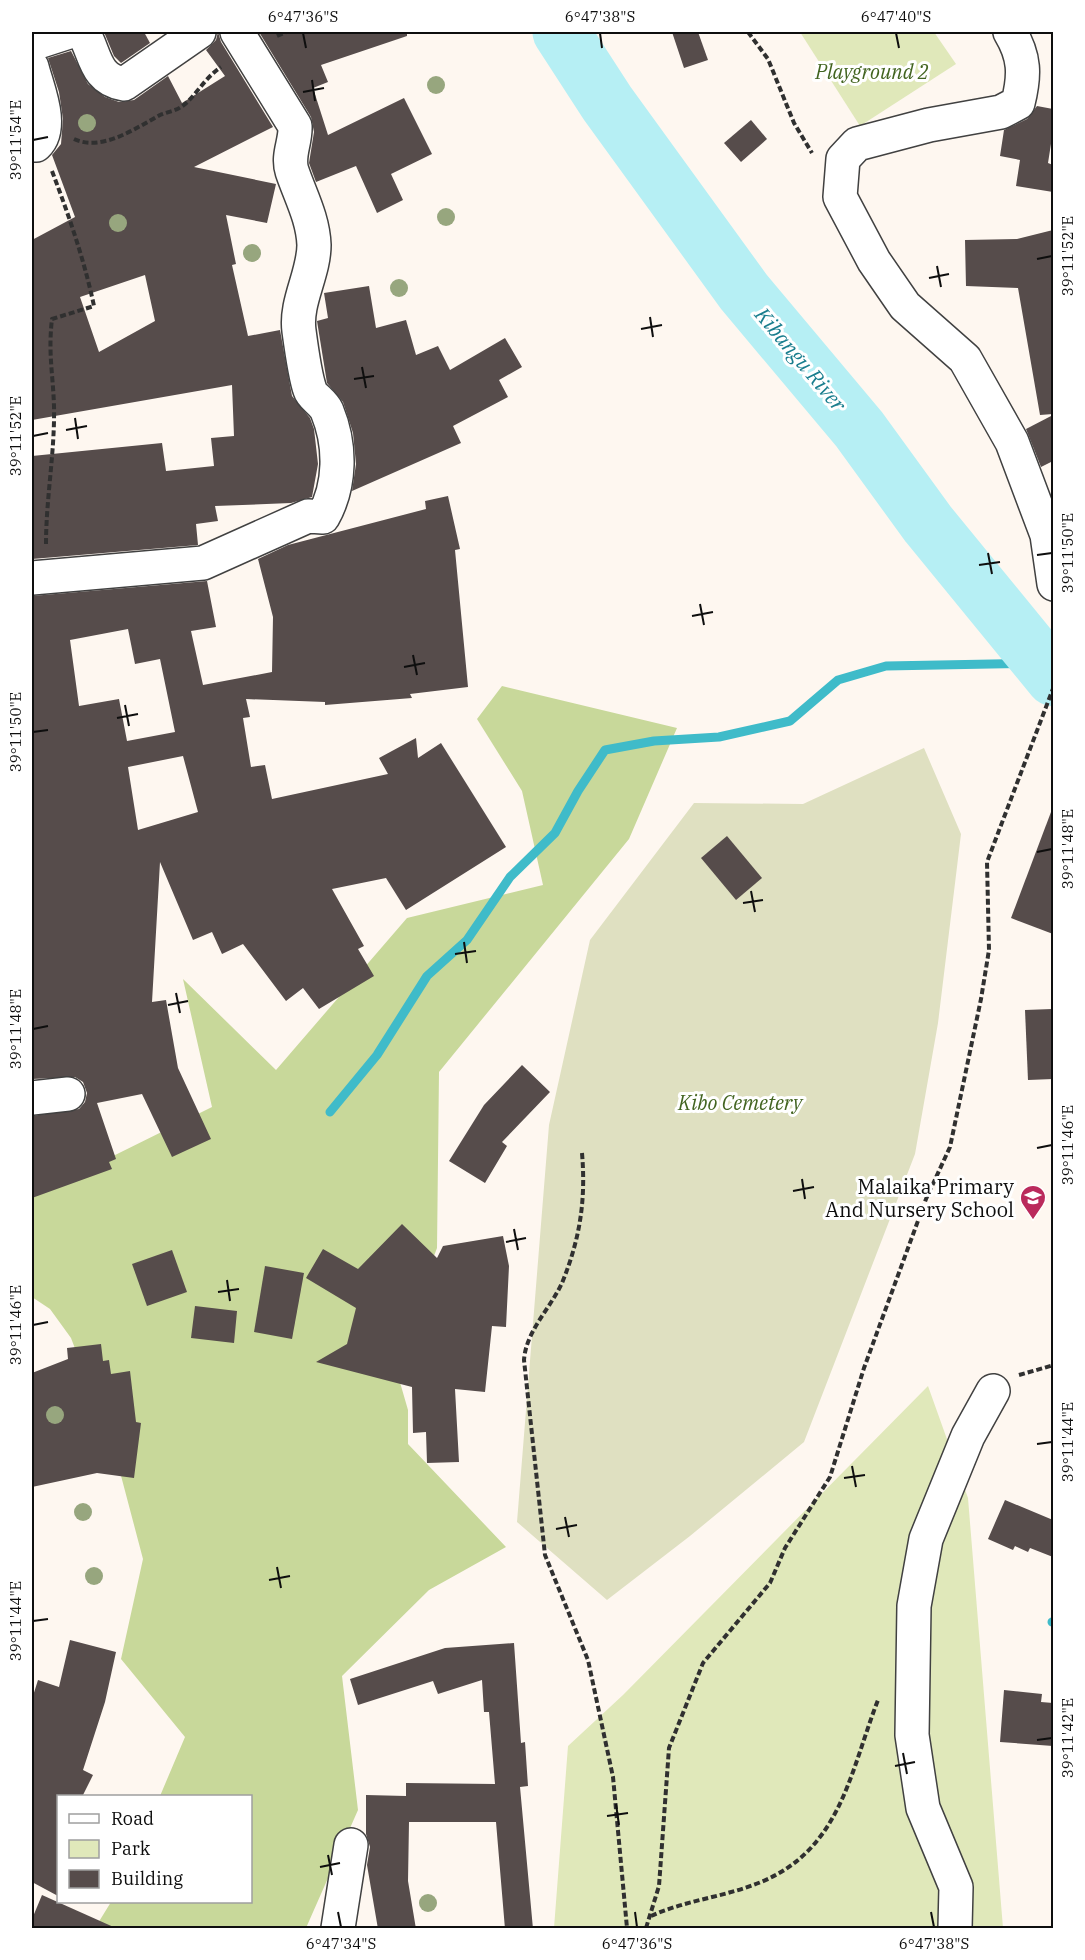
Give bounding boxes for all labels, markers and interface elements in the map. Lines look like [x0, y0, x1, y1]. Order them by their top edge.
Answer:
text: 6°47'36"S [268, 7, 338, 26]
text: 6°47'38"S [565, 7, 635, 26]
text: 6°47'40"S [861, 7, 931, 26]
park label: Playground 2 [814, 58, 929, 85]
text: 39°11'54"E [6, 100, 25, 180]
text: 39°11'52"E [1058, 216, 1077, 296]
water label: Kibangu River [749, 300, 853, 418]
text: 39°11'52"E [6, 396, 25, 476]
text: 39°11'50"E [1058, 513, 1077, 593]
text: 39°11'50"E [6, 692, 25, 772]
text: 39°11'48"E [1058, 809, 1077, 889]
text: 39°11'48"E [6, 989, 25, 1069]
park label: Kibo Cemetery [677, 1089, 804, 1116]
text: 39°11'46"E [1058, 1105, 1077, 1185]
place label: Malaika Primary And Nursery School [825, 1173, 1014, 1223]
school or university icon: Malaika Primary And Nursery School [1018, 1183, 1048, 1221]
text: 39°11'46"E [6, 1285, 25, 1365]
text: 39°11'44"E [1058, 1402, 1077, 1482]
text: 39°11'44"E [6, 1581, 25, 1661]
text: 39°11'42"E [1058, 1698, 1077, 1778]
legend [57, 1795, 252, 1903]
text: Road [111, 1807, 154, 1830]
text: Park [111, 1837, 151, 1860]
text: Building [111, 1867, 183, 1890]
text: 6°47'34"S [306, 1934, 376, 1953]
text: 6°47'36"S [602, 1934, 672, 1953]
text: 6°47'38"S [899, 1934, 969, 1953]

